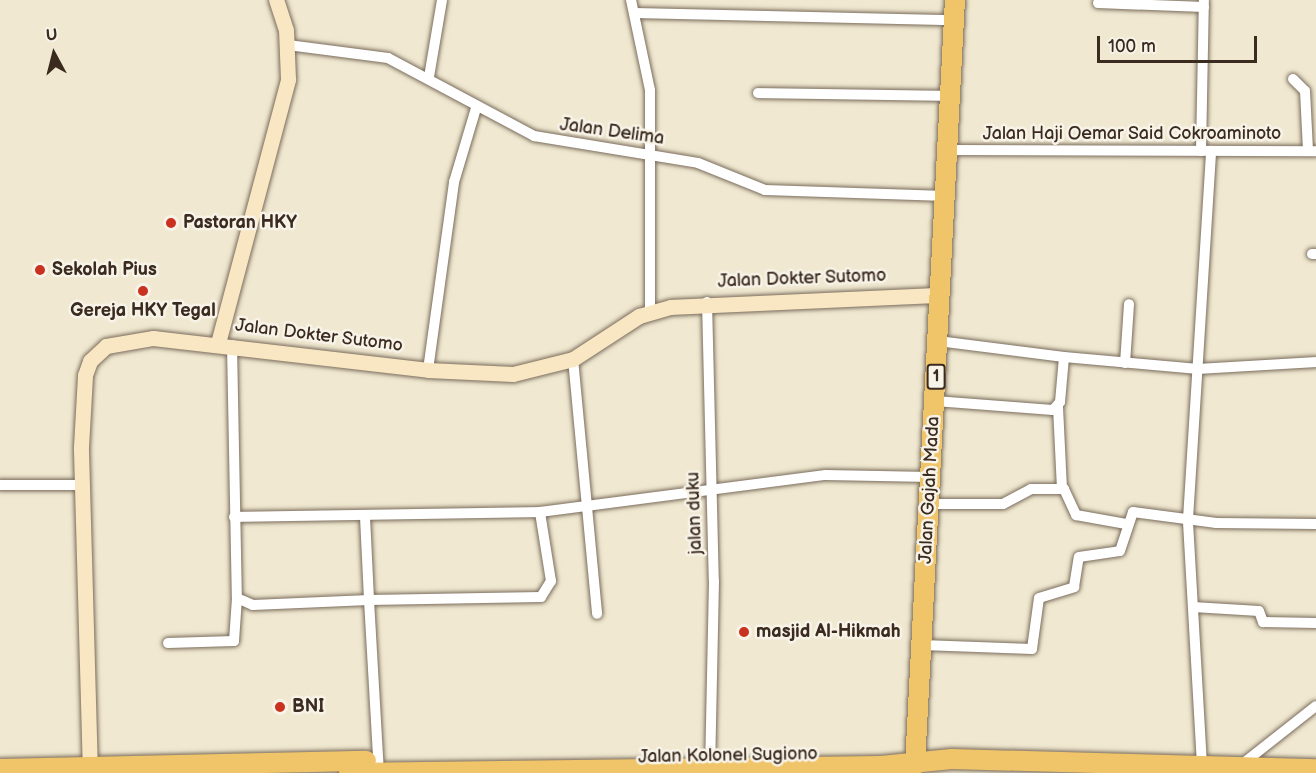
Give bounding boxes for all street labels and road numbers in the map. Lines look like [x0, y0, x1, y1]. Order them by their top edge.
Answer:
street label: Jalan Delima [558, 114, 666, 150]
street label: Jalan Haji Oemar Said Cokroaminoto [983, 123, 1281, 145]
street label: Jalan Dokter Sutomo [717, 265, 887, 293]
street label: Jalan Dokter Sutomo [234, 315, 404, 357]
road number: 1 [926, 364, 946, 390]
street label: Jalan Gajah Mada [915, 416, 945, 564]
street label: jalan duku [683, 471, 707, 555]
street label: Jalan Kolonel Sugiono [638, 744, 818, 768]

